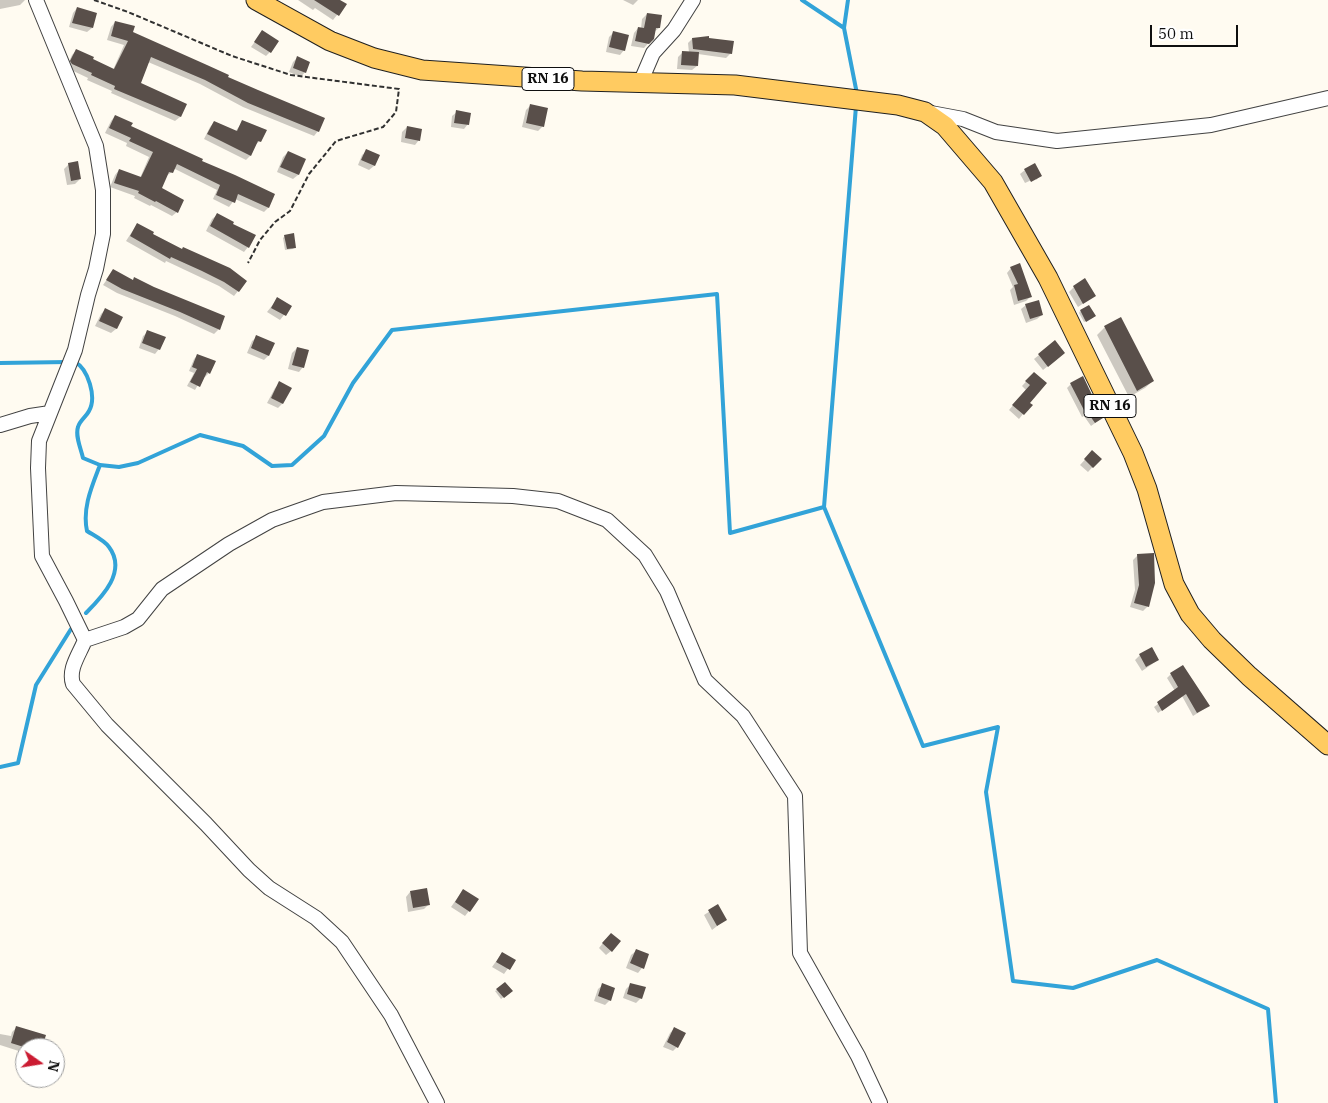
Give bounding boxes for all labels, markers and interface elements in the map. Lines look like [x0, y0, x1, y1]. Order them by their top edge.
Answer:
scale bar [1153, 15, 1240, 47]
text: 50 m [1158, 24, 1194, 43]
road number: RN 16 [522, 68, 574, 90]
road number: RN 16 [1084, 394, 1136, 418]
north arrow [15, 1038, 65, 1088]
text: N [44, 1059, 64, 1074]

